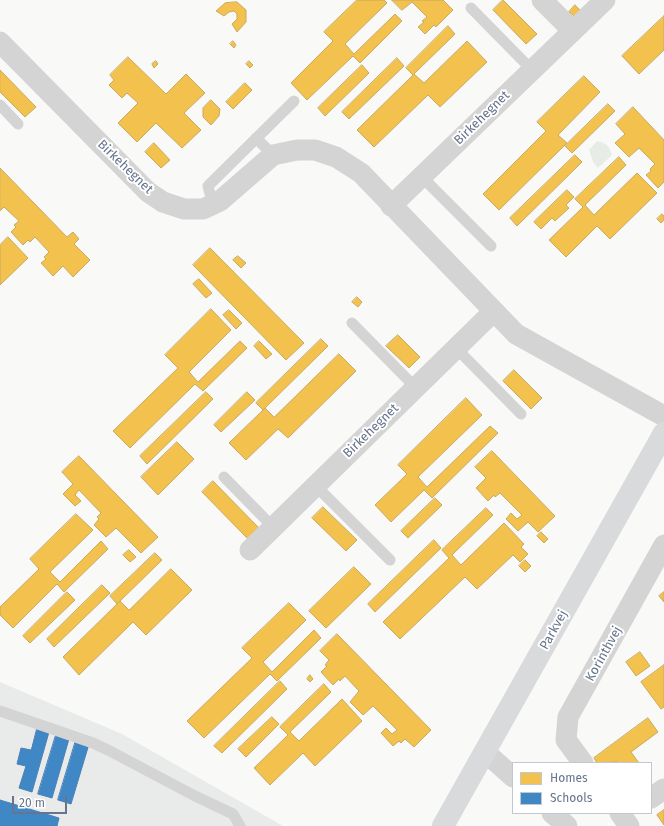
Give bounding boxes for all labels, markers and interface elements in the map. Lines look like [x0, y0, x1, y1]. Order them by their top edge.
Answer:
street label: Birkehegnet [451, 88, 513, 148]
street label: Birkehegnet [94, 137, 156, 197]
street label: Birkehegnet [340, 401, 402, 461]
street label: Parkvej [537, 608, 571, 652]
street label: Korinthvej [582, 624, 626, 684]
legend [512, 762, 652, 814]
text: Homes [550, 771, 588, 785]
scale bar [14, 788, 69, 814]
text: Schools [550, 791, 592, 805]
text: 20 m [19, 796, 45, 810]

